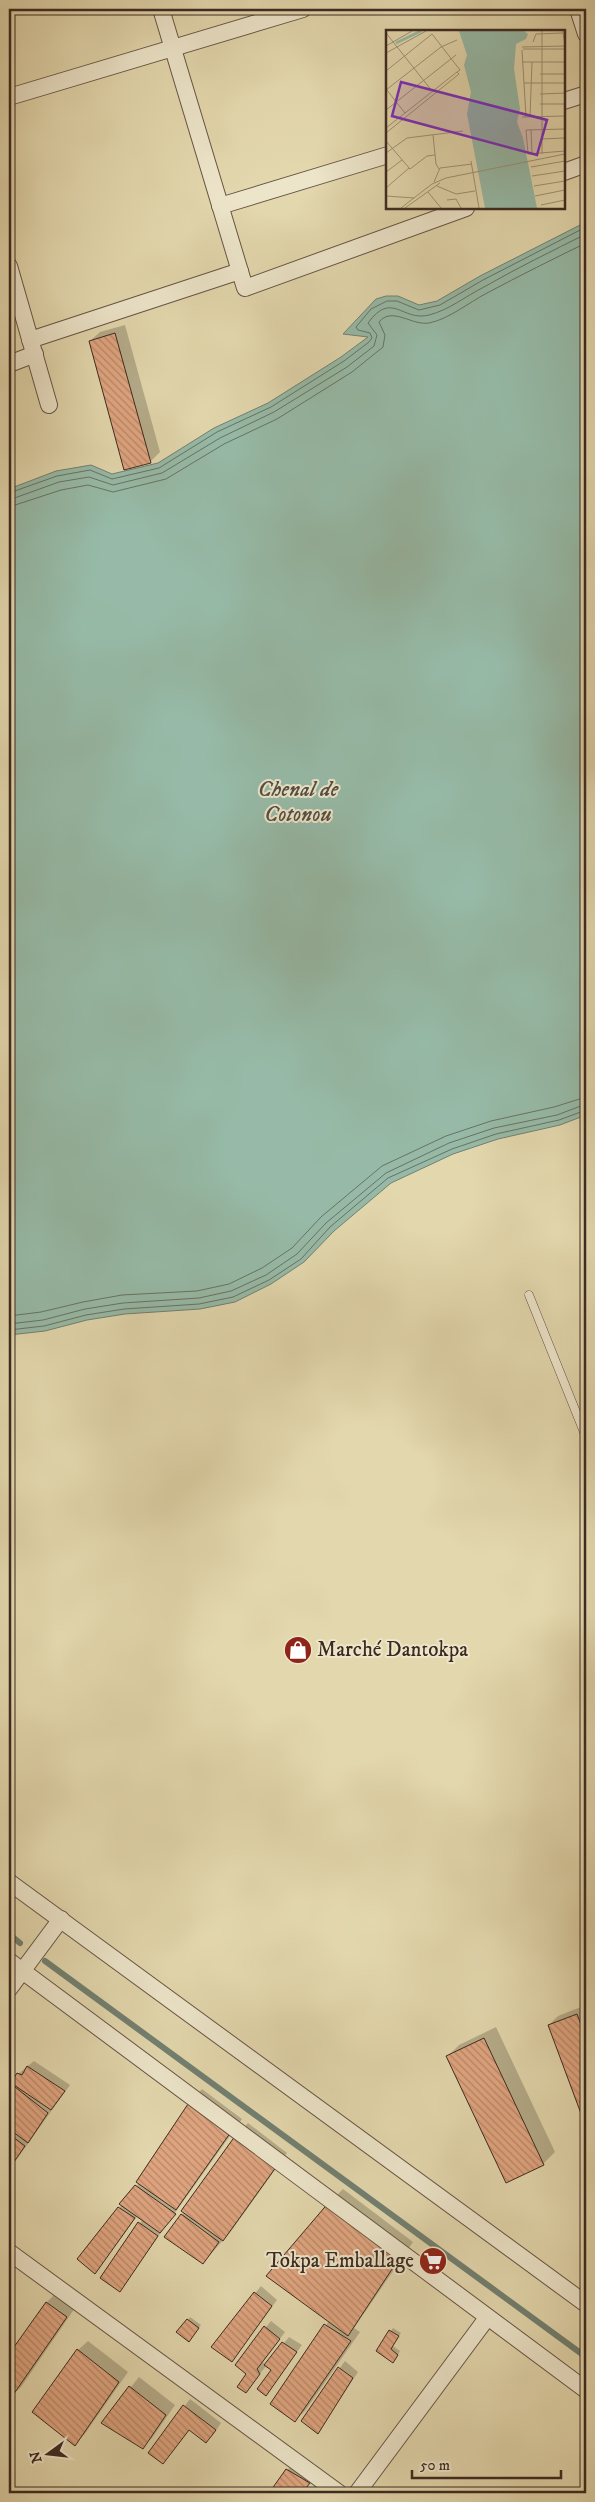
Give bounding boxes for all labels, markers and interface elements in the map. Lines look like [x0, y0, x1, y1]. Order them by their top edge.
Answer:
inset map [386, 30, 565, 209]
water label: Chenal de Cotonou [258, 776, 339, 828]
shop icon: Marché Dantokpa [283, 1635, 313, 1665]
place label: Marché Dantokpa [317, 1637, 468, 1663]
supermarket icon: Tokpa Emballage [418, 2246, 448, 2276]
place label: Tokpa Emballage [266, 2248, 414, 2274]
north arrow [22, 2430, 72, 2480]
scale bar [412, 2447, 561, 2479]
text: N [26, 2449, 47, 2465]
text: 50 m [420, 2456, 450, 2475]

